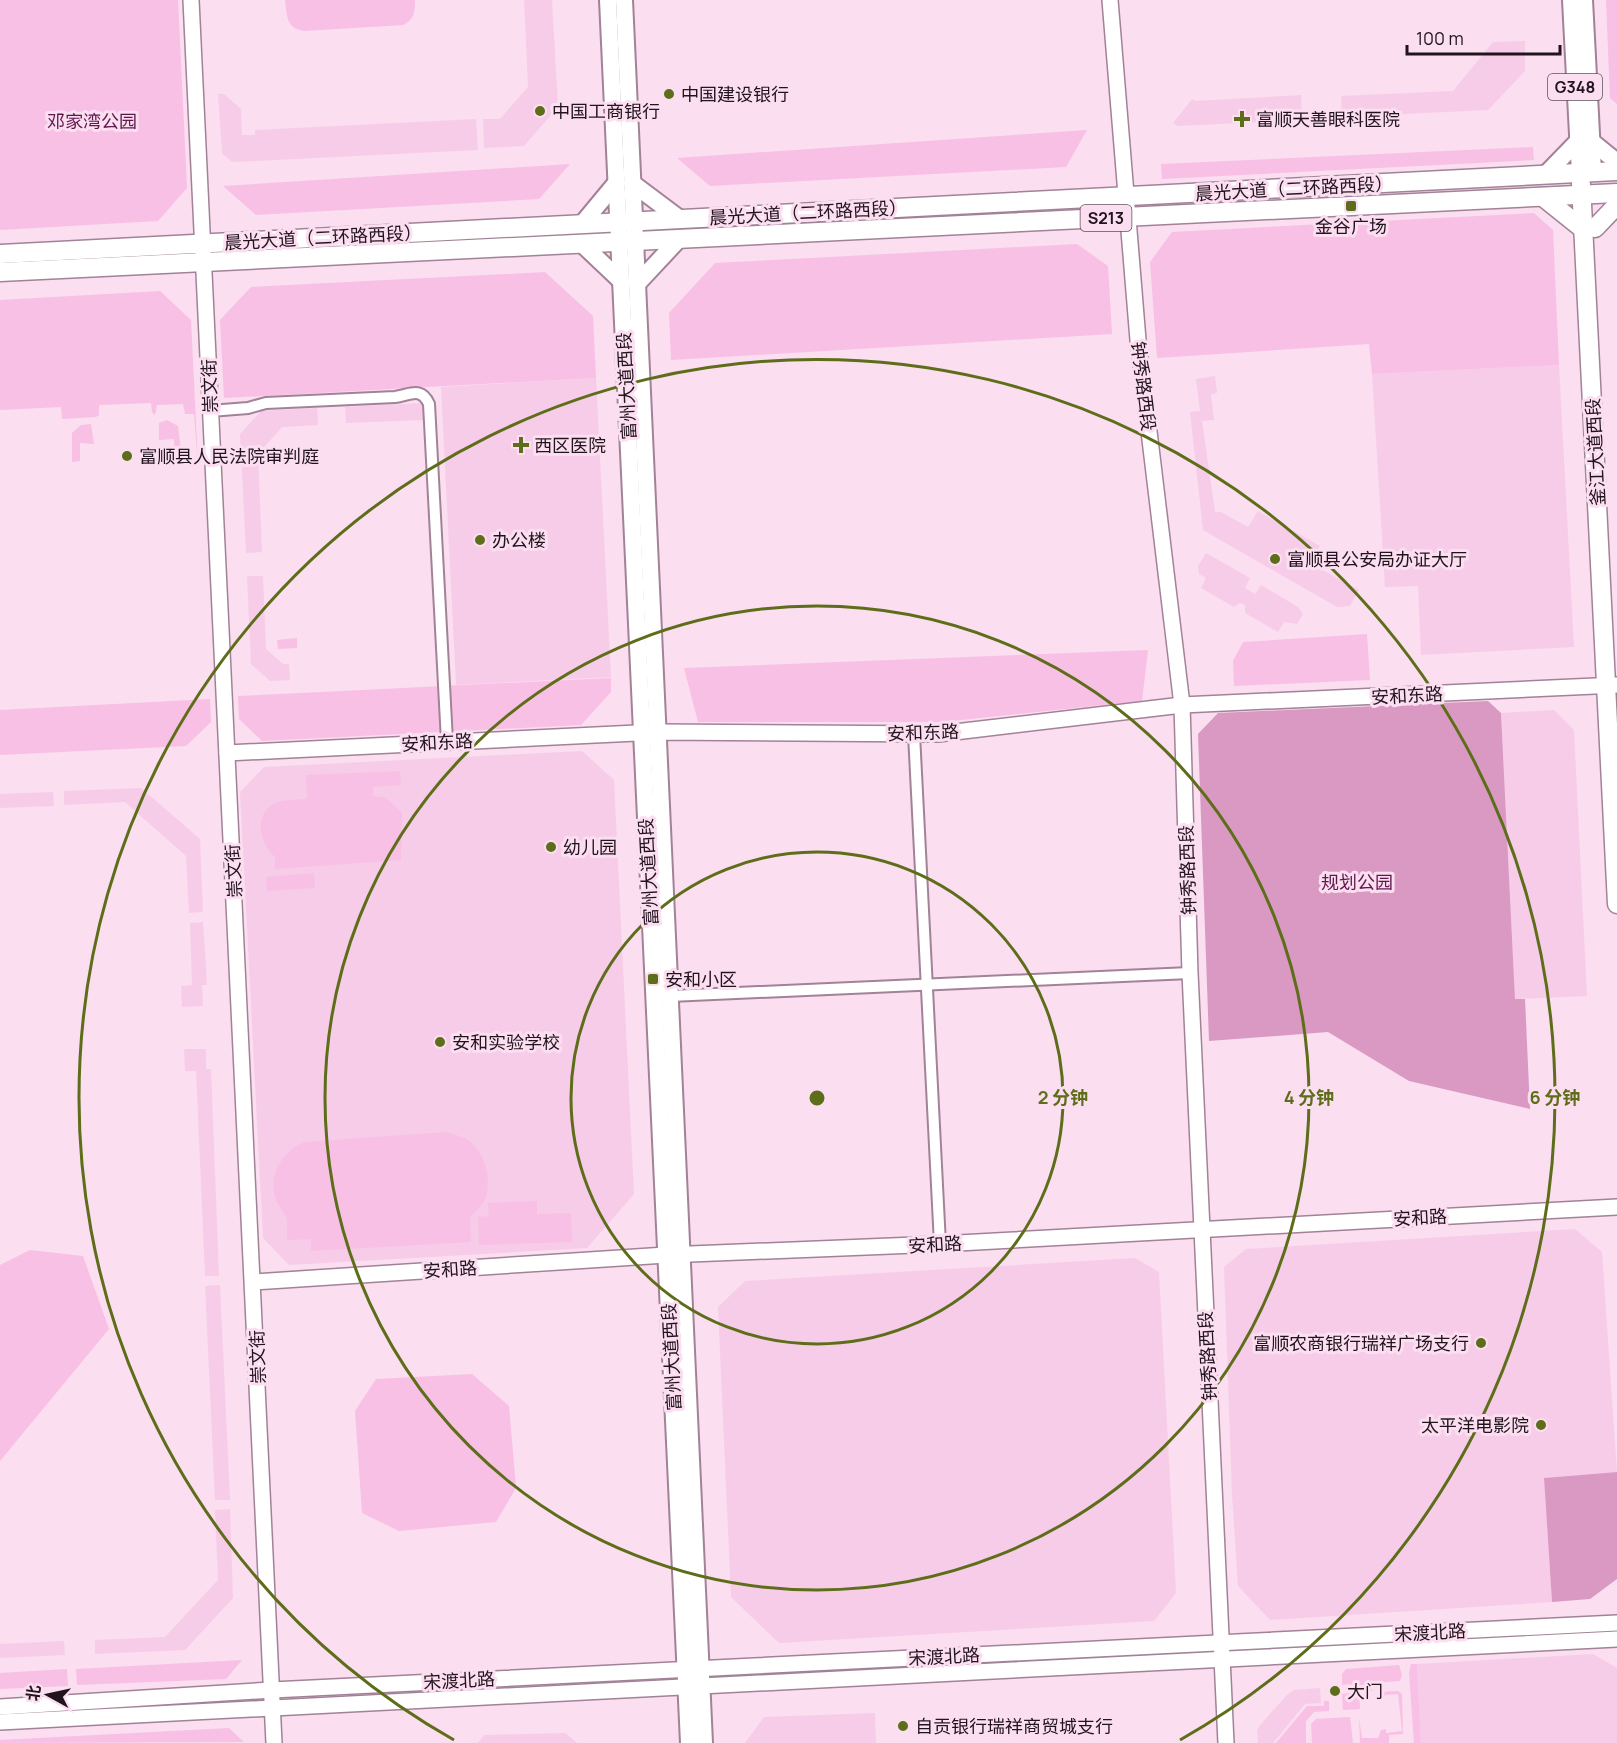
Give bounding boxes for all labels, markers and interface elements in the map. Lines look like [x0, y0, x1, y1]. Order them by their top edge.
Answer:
scale bar [1407, 18, 1560, 56]
text: 100 m [1416, 26, 1464, 50]
road number: G348 [1548, 74, 1602, 100]
place label: 中国建设银行 [681, 82, 789, 106]
marker: 中国建设银行 [662, 87, 676, 101]
place label: 中国工商银行 [552, 99, 660, 123]
marker: 中国工商银行 [533, 104, 547, 118]
place label: 富顺天善眼科医院 [1256, 107, 1400, 131]
park label: 邓家湾公园 [47, 109, 137, 133]
marker: 富顺天善眼科医院 [1233, 110, 1251, 128]
street label: 晨光大道（二环路西段） [1195, 171, 1393, 205]
street label: 晨光大道（二环路西段） [709, 195, 907, 229]
marker: 金谷广场 [1344, 199, 1358, 213]
road number: S213 [1080, 205, 1132, 231]
place label: 金谷广场 [1315, 214, 1387, 238]
street label: 晨光大道（二环路西段） [224, 220, 422, 254]
street label: 富州大道西段 [611, 331, 641, 441]
street label: 钟秀路西段 [1127, 340, 1161, 432]
street label: 崇文街 [196, 359, 222, 413]
street label: 釜江大道西段 [1580, 397, 1610, 507]
place label: 西区医院 [534, 433, 606, 457]
marker: 西区医院 [512, 436, 530, 454]
place label: 富顺县人民法院审判庭 [139, 444, 319, 468]
marker: 富顺县人民法院审判庭 [120, 449, 134, 463]
place label: 办公楼 [492, 528, 546, 552]
marker: 办公楼 [473, 533, 487, 547]
place label: 富顺县公安局办证大厅 [1287, 547, 1467, 571]
marker: 富顺县公安局办证大厅 [1268, 552, 1282, 566]
street label: 安和东路 [1370, 681, 1444, 709]
street label: 安和东路 [887, 719, 959, 745]
street label: 安和东路 [400, 728, 474, 756]
street label: 富州大道西段 [633, 817, 663, 927]
street label: 钟秀路西段 [1173, 825, 1201, 915]
place label: 幼儿园 [563, 835, 617, 859]
marker: 幼儿园 [544, 840, 558, 854]
street label: 崇文街 [220, 843, 246, 899]
park label: 规划公园 [1321, 870, 1393, 894]
place label: 安和小区 [665, 967, 737, 991]
marker: 安和小区 [646, 972, 660, 986]
place label: 安和实验学校 [452, 1030, 560, 1054]
marker: 安和实验学校 [433, 1035, 447, 1049]
text: 2 分钟 [1038, 1085, 1088, 1109]
text: 4 分钟 [1284, 1085, 1334, 1109]
text: 6 分钟 [1530, 1085, 1580, 1109]
centre of rings [807, 1088, 827, 1108]
street label: 安和路 [1392, 1204, 1448, 1230]
street label: 安和路 [907, 1231, 963, 1257]
street label: 安和路 [422, 1255, 478, 1283]
street label: 富州大道西段 [656, 1302, 686, 1412]
street label: 钟秀路西段 [1193, 1310, 1221, 1402]
street label: 崇文街 [244, 1330, 270, 1384]
place label: 富顺农商银行瑞祥广场支行 [1253, 1331, 1469, 1355]
marker: 富顺农商银行瑞祥广场支行 [1474, 1336, 1488, 1350]
place label: 太平洋电影院 [1421, 1413, 1529, 1437]
marker: 太平洋电影院 [1534, 1418, 1548, 1432]
street label: 宋渡北路 [1393, 1618, 1467, 1646]
street label: 宋渡北路 [907, 1642, 981, 1670]
north arrow [18, 1665, 78, 1725]
street label: 宋渡北路 [422, 1666, 496, 1694]
place label: 大门 [1347, 1679, 1383, 1703]
text: 北 [21, 1683, 45, 1702]
marker: 大门 [1328, 1684, 1342, 1698]
place label: 自贡银行瑞祥商贸城支行 [915, 1714, 1113, 1738]
marker: 自贡银行瑞祥商贸城支行 [896, 1719, 910, 1733]

